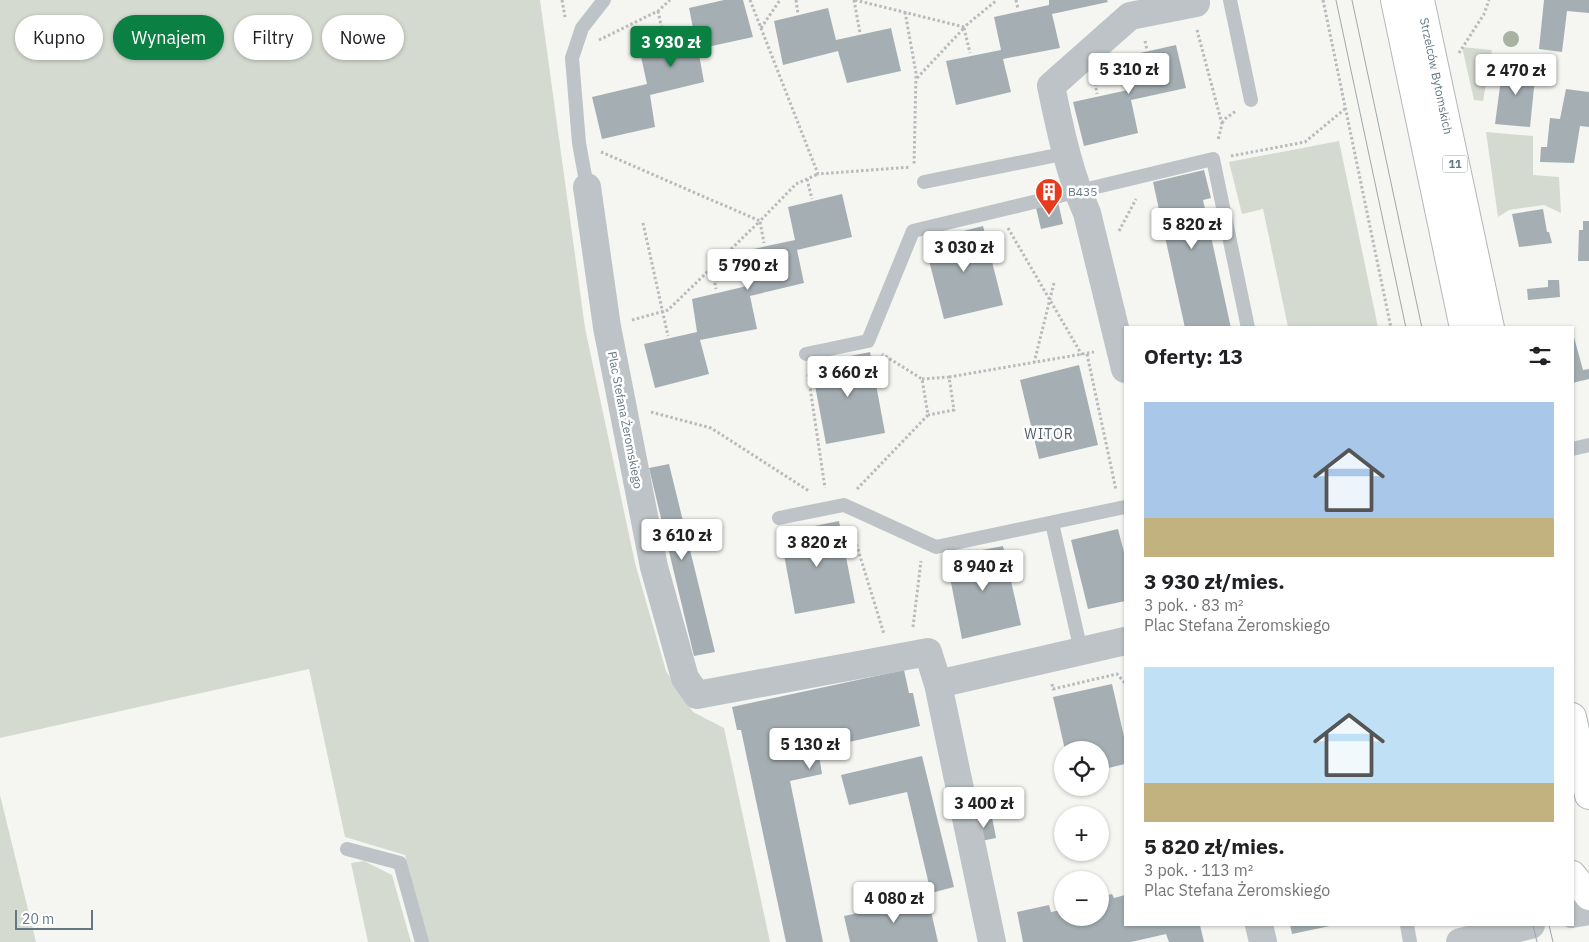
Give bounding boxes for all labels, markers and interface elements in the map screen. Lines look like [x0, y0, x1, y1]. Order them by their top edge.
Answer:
chip: Kupno [15, 15, 103, 60]
chip: Wynajem [113, 15, 224, 60]
chip: Filtry [234, 15, 312, 60]
chip: Nowe [322, 15, 404, 60]
street label: Strzelców Bytomskich [1417, 16, 1456, 135]
pin: 3 930 zł [619, 26, 723, 68]
text: 3 930 zł [641, 32, 701, 52]
pin: 5 310 zł [1077, 52, 1181, 95]
pin: 2 470 zł [1464, 54, 1568, 96]
text: 5 310 zł [1099, 59, 1159, 79]
text: 2 470 zł [1486, 60, 1546, 80]
road number: 11 [1442, 156, 1468, 172]
building icon: B435 [1034, 177, 1064, 216]
place label: B435 [1068, 184, 1097, 199]
pin: 5 820 zł [1140, 208, 1244, 250]
text: 5 820 zł [1162, 214, 1222, 234]
pin: 3 030 zł [912, 230, 1016, 273]
text: 3 030 zł [934, 237, 994, 257]
pin: 5 790 zł [696, 248, 800, 291]
text: 5 790 zł [718, 255, 778, 275]
text: Oferty: 13 [1144, 342, 1243, 370]
icon: filters [1526, 342, 1554, 370]
street label: Plac Stefana Żeromskiego [605, 350, 646, 490]
pin: 3 660 zł [796, 356, 900, 398]
text: 3 660 zł [818, 362, 878, 382]
district label: WITOR [1024, 425, 1074, 443]
icon: home [1304, 435, 1394, 525]
pin: 3 610 zł [630, 518, 734, 561]
text: 3 610 zł [652, 525, 712, 545]
pin: 3 820 zł [765, 526, 869, 568]
text: 3 820 zł [787, 532, 847, 552]
pin: 8 940 zł [931, 550, 1035, 592]
text: 8 940 zł [953, 556, 1013, 576]
text: 3 930 zł/mies. [1144, 567, 1285, 595]
text: 3 pok. · 83 m² [1144, 595, 1244, 615]
text: Plac Stefana Żeromskiego [1144, 615, 1330, 635]
icon: home [1304, 700, 1394, 790]
pin: 5 130 zł [758, 728, 862, 770]
text: 5 130 zł [780, 734, 840, 754]
map controls [1054, 741, 1109, 926]
button: locate [1054, 741, 1109, 796]
pin: 3 400 zł [932, 786, 1036, 829]
text: 3 400 zł [954, 793, 1014, 813]
button: + [1054, 806, 1109, 861]
text: 5 820 zł/mies. [1144, 832, 1285, 860]
text: 3 pok. · 113 m² [1144, 860, 1253, 880]
button: − [1054, 871, 1109, 926]
text: Plac Stefana Żeromskiego [1144, 880, 1330, 900]
pin: 4 080 zł [842, 882, 946, 924]
text: 4 080 zł [864, 888, 924, 908]
scale bar [15, 907, 92, 930]
text: 20 m [22, 910, 54, 928]

